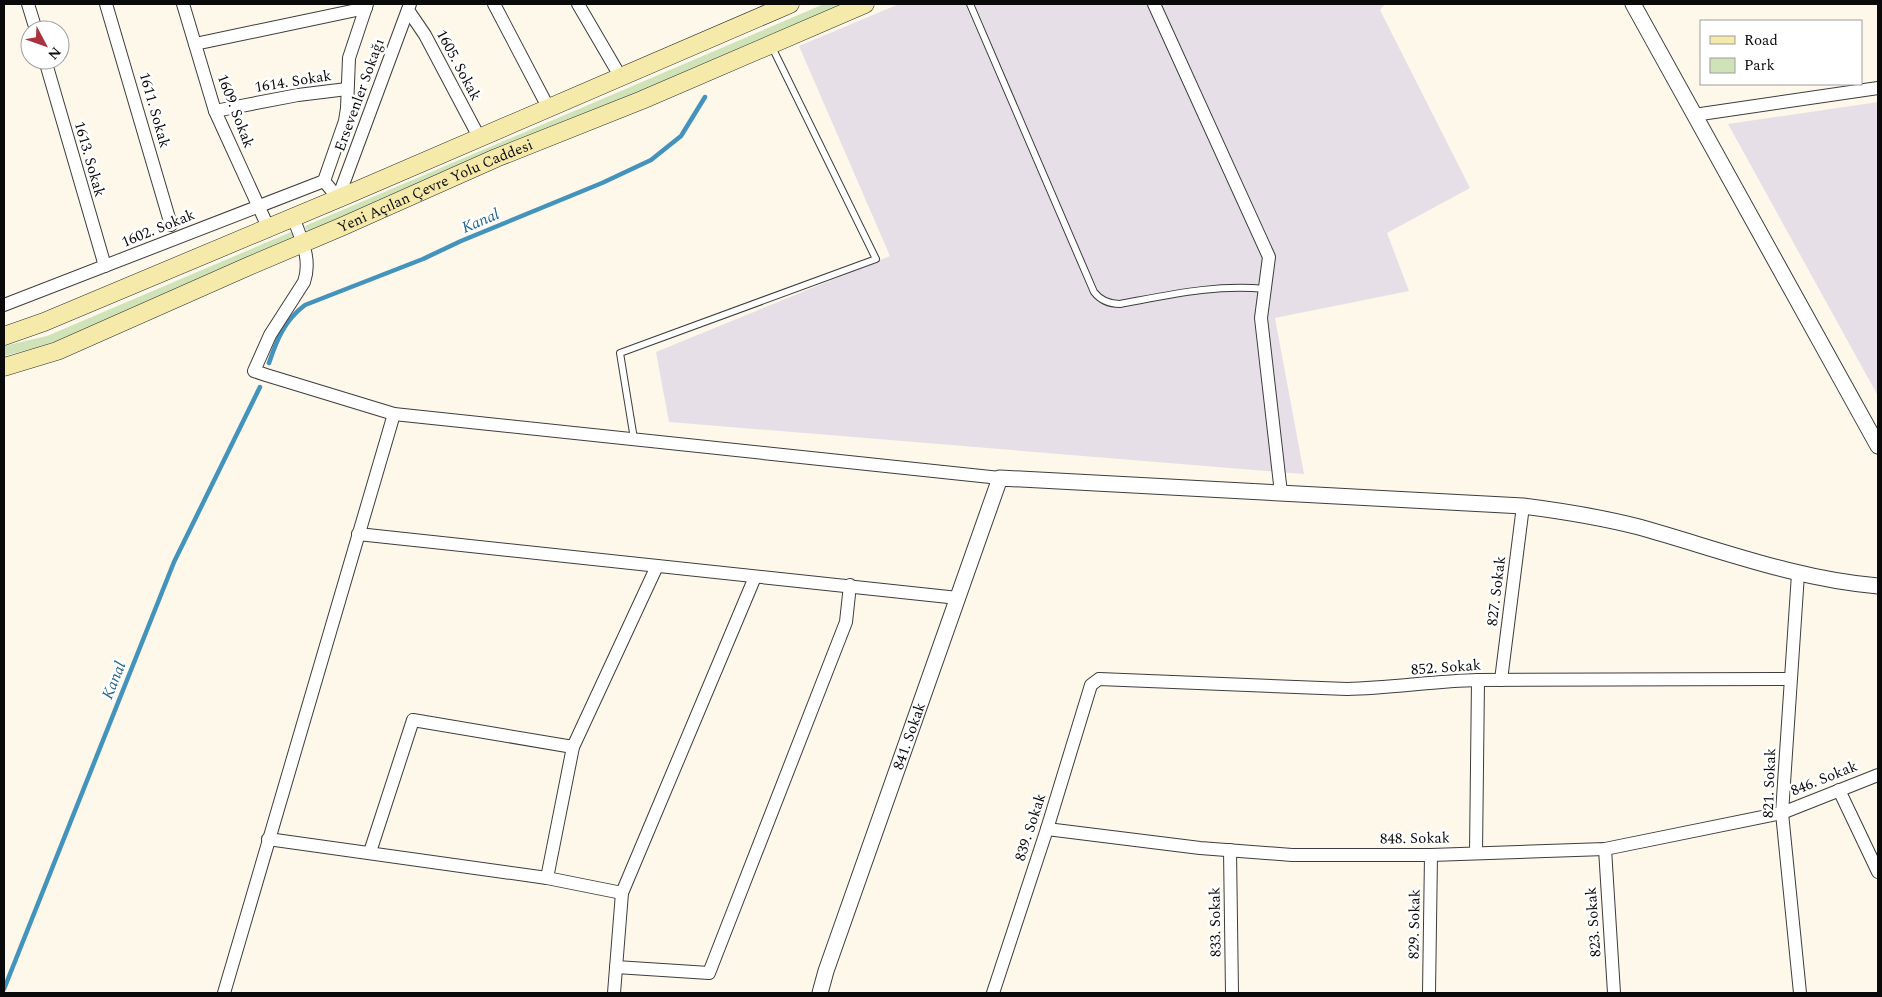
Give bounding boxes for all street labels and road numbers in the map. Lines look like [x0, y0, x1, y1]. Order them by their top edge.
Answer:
street label: 1605. Sokak [430, 26, 487, 105]
street label: Ersevenler Sokağı [328, 35, 391, 155]
street label: 1614. Sokak [253, 64, 333, 99]
street label: 1611. Sokak [133, 70, 176, 151]
street label: 1609. Sokak [211, 71, 260, 152]
street label: 1613. Sokak [68, 119, 111, 200]
street label: Yeni Açılan Çevre Yolu Caddesi [334, 133, 537, 239]
street label: 1602. Sokak [118, 203, 198, 254]
street label: 827. Sokak [1481, 555, 1512, 627]
street label: 852. Sokak [1410, 654, 1482, 681]
street label: 841. Sokak [887, 699, 932, 773]
street label: 821. Sokak [1757, 748, 1782, 818]
street label: 846. Sokak [1787, 755, 1861, 802]
street label: 839. Sokak [1009, 790, 1052, 864]
street label: 848. Sokak [1380, 826, 1450, 851]
street label: 823. Sokak [1580, 886, 1607, 958]
street label: 833. Sokak [1203, 887, 1228, 957]
street label: 829. Sokak [1402, 889, 1427, 959]

